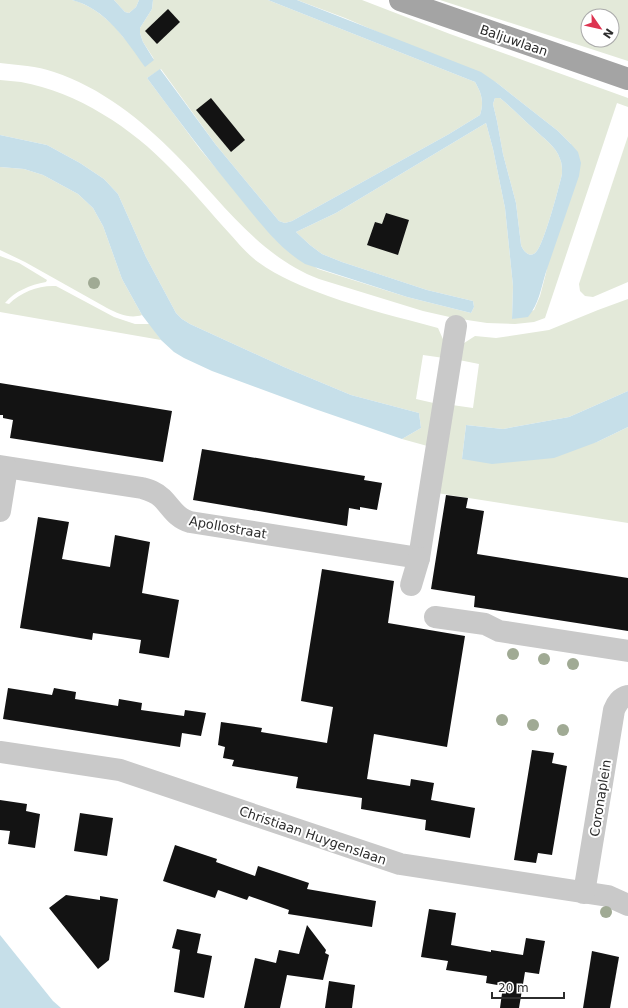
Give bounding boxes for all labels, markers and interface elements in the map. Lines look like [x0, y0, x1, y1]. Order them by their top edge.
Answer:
north arrow [580, 8, 620, 48]
street label: Baljuwlaan [478, 22, 550, 59]
text: N [600, 26, 616, 41]
street label: Apollostraat [188, 513, 268, 542]
street label: Coronaplein [587, 758, 614, 838]
street label: Christiaan Huygenslaan [237, 803, 388, 868]
scale bar [492, 974, 564, 1000]
text: 20 m [498, 981, 529, 995]

